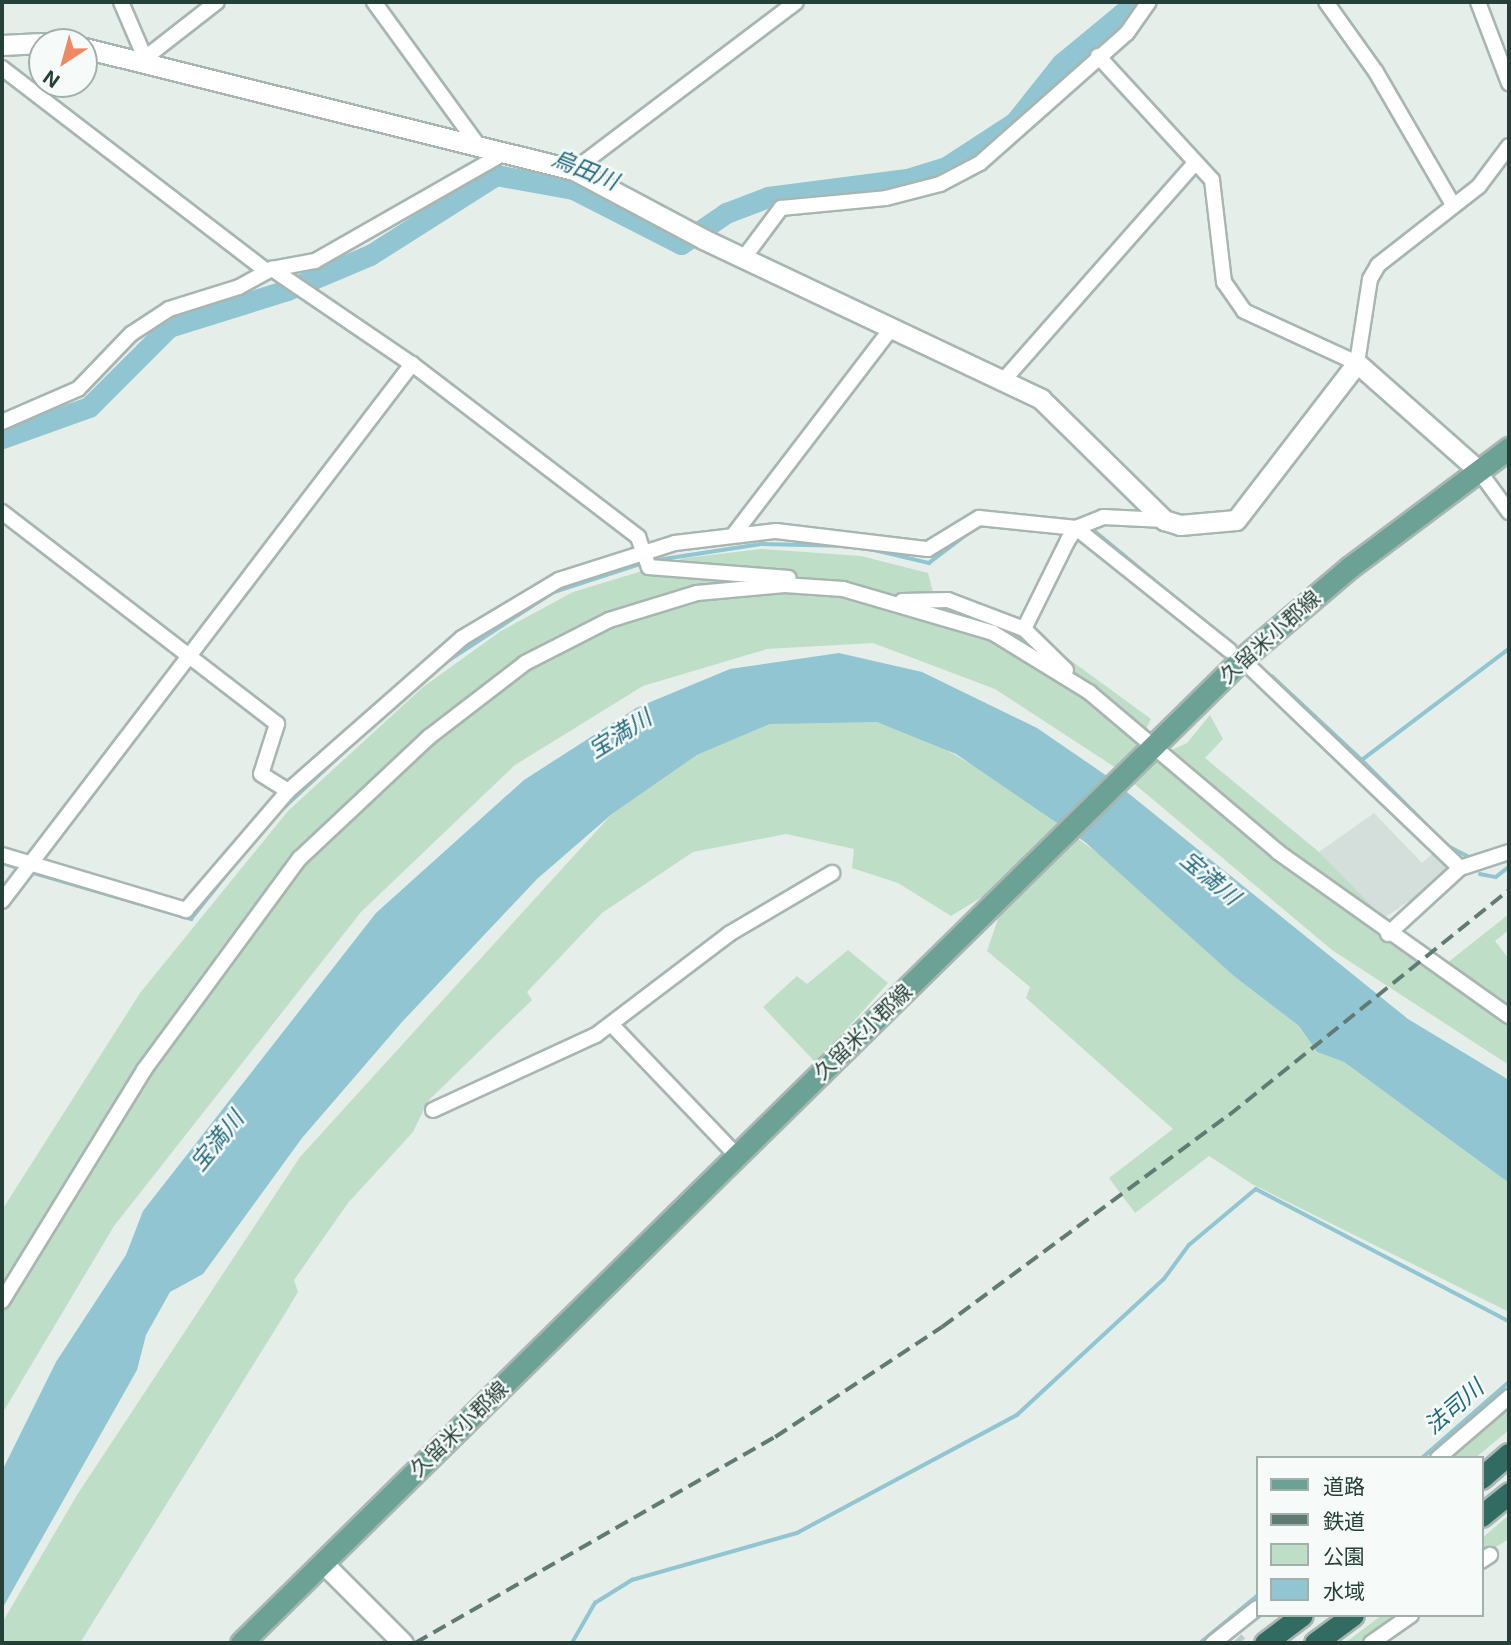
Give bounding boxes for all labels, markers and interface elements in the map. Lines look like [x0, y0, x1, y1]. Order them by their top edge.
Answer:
north arrow [28, 28, 98, 98]
text: N [39, 65, 64, 92]
water label: 烏田川 [548, 144, 622, 196]
street label: 久留米小郡線 [1215, 585, 1325, 689]
water label: 宝満川 [583, 704, 657, 764]
water label: 宝満川 [1175, 845, 1245, 911]
street label: 久留米小郡線 [809, 979, 917, 1085]
water label: 宝満川 [185, 1106, 249, 1176]
water label: 法司川 [1419, 1374, 1489, 1440]
street label: 久留米小郡線 [405, 1376, 513, 1482]
legend [1256, 1456, 1483, 1617]
text: 道路 [1323, 1474, 1365, 1499]
text: 鉄道 [1323, 1509, 1365, 1534]
text: 公園 [1323, 1544, 1365, 1569]
text: 水域 [1323, 1579, 1365, 1604]

